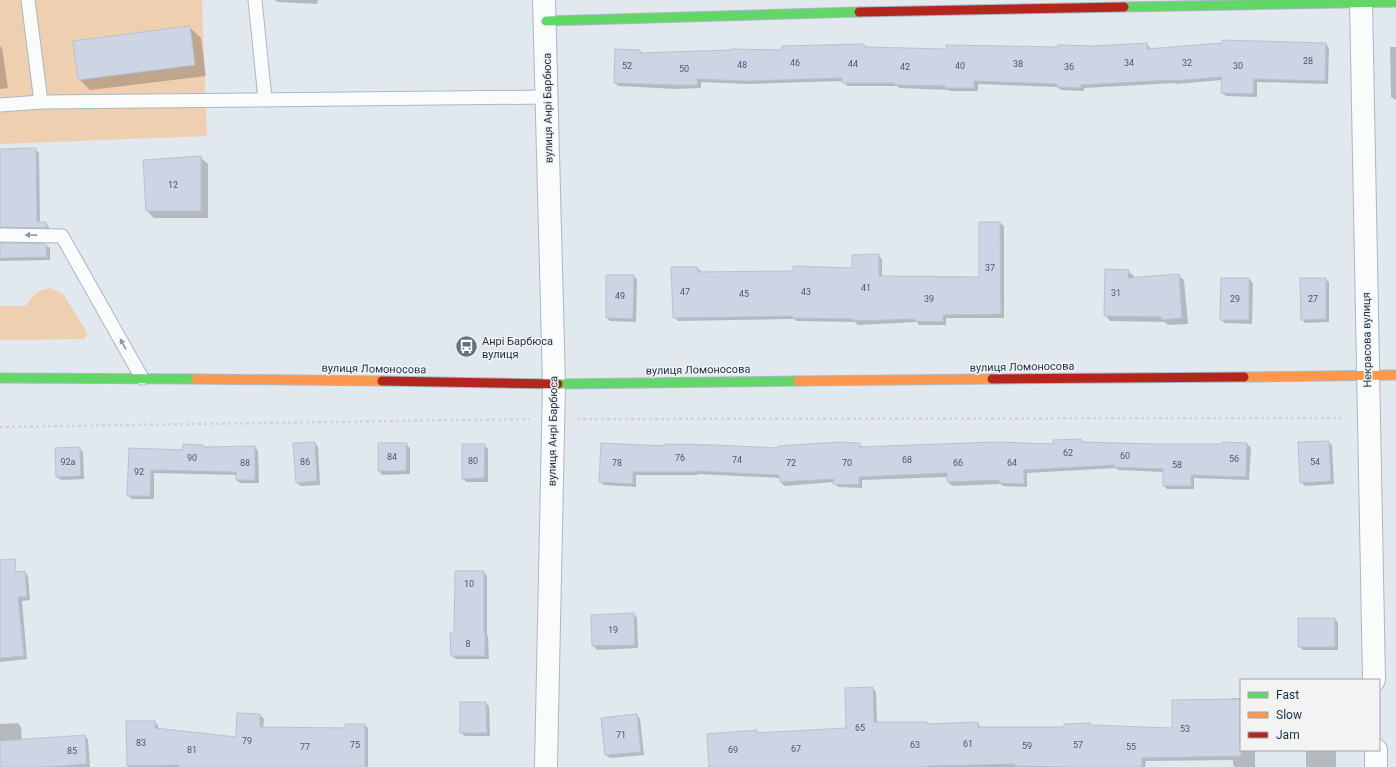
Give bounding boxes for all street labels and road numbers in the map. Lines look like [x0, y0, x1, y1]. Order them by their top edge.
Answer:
street label: вулиця Анрі Барбюса [541, 53, 555, 163]
street label: Некрасова вулиця [1360, 292, 1374, 388]
street label: вулиця Ломоносова [970, 360, 1074, 374]
street label: вулиця Ломоносова [322, 362, 426, 376]
street label: вулиця Ломоносова [646, 363, 750, 377]
street label: вулиця Анрі Барбюса [546, 376, 560, 486]

